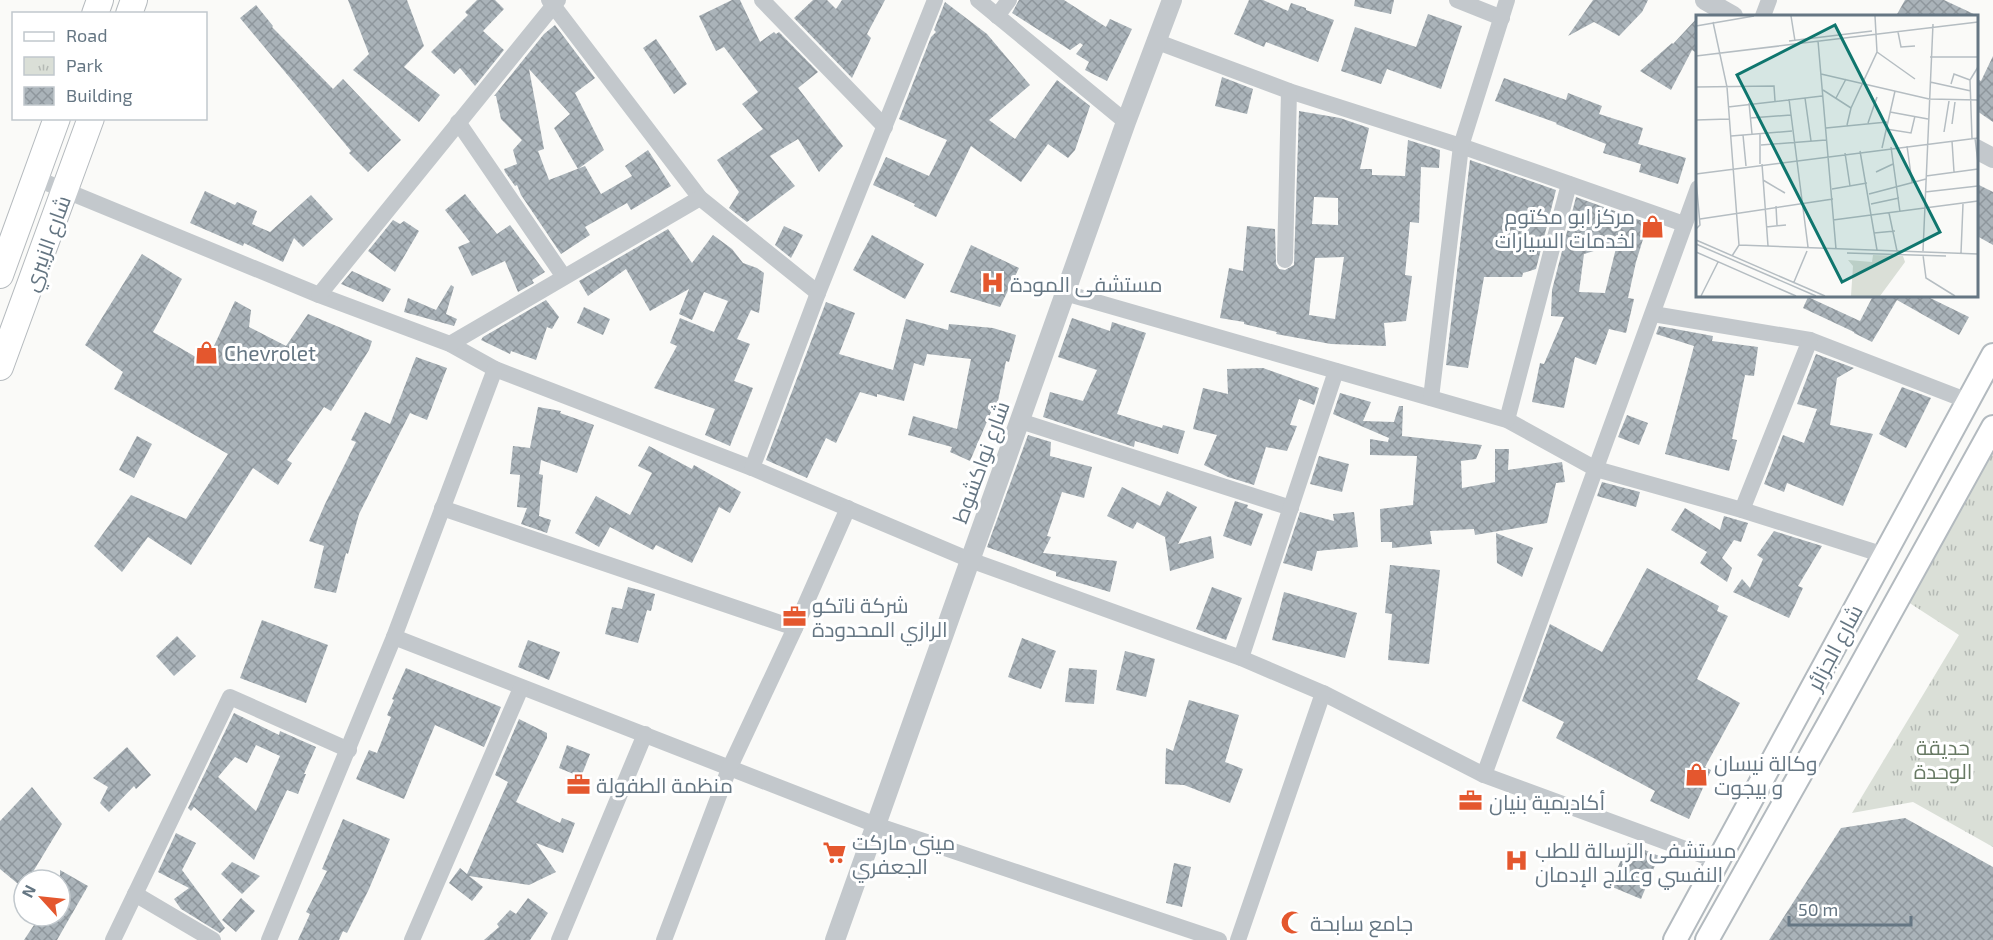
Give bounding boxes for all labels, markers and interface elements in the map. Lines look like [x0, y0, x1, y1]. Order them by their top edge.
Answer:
legend [12, 12, 207, 120]
inset map [1696, 15, 1978, 297]
text: Road [66, 24, 107, 46]
text: Park [66, 54, 103, 76]
text: Building [66, 84, 133, 106]
street label: شارع الزبيري [17, 192, 80, 296]
place label: مركز ابو مكتوم لخدمات السيارات [1495, 203, 1635, 253]
shop icon: مركز ابو مكتوم لخدمات السيارات [1640, 214, 1666, 240]
hospital icon: مستشفى المودة [979, 270, 1005, 296]
place label: مستشفى المودة [1010, 271, 1163, 298]
shop icon: Chevrolet [193, 339, 219, 365]
place label: Chevrolet [224, 340, 316, 365]
street label: شارع نواكشوط [946, 398, 1016, 528]
place label: شركة ناتكو الرازي المحدودة [812, 592, 948, 646]
street label: شارع الجزائر [1801, 600, 1870, 696]
office icon: شركة ناتكو الرازي المحدودة [781, 603, 807, 629]
park label: حديقة الوحدة [1914, 734, 1972, 784]
place label: وكالة نيسان و بيجوت [1714, 750, 1817, 800]
shop icon: وكالة نيسان و بيجوت [1683, 761, 1709, 787]
office icon: منظمة الطفولة [565, 771, 591, 797]
place label: منظمة الطفولة [596, 772, 733, 798]
office icon: أكاديمية بنيان [1458, 788, 1484, 814]
place label: أكاديمية بنيان [1489, 789, 1605, 816]
place label: ميني ماركت الجعفري [852, 829, 955, 883]
place label: مستشفى الرسالة للطب النفسي وعلاج الإدمان [1535, 837, 1736, 890]
supermarket icon: ميني ماركت الجعفري [821, 840, 847, 866]
hospital icon: مستشفى الرسالة للطب النفسي وعلاج الإدمان [1504, 848, 1530, 874]
north arrow [12, 868, 72, 928]
text: N [17, 881, 39, 900]
scale bar [1789, 889, 1910, 927]
text: 50 m [1798, 898, 1838, 920]
mosque icon: جامع سابحة [1279, 909, 1305, 935]
place label: جامع سابحة [1310, 910, 1413, 938]

